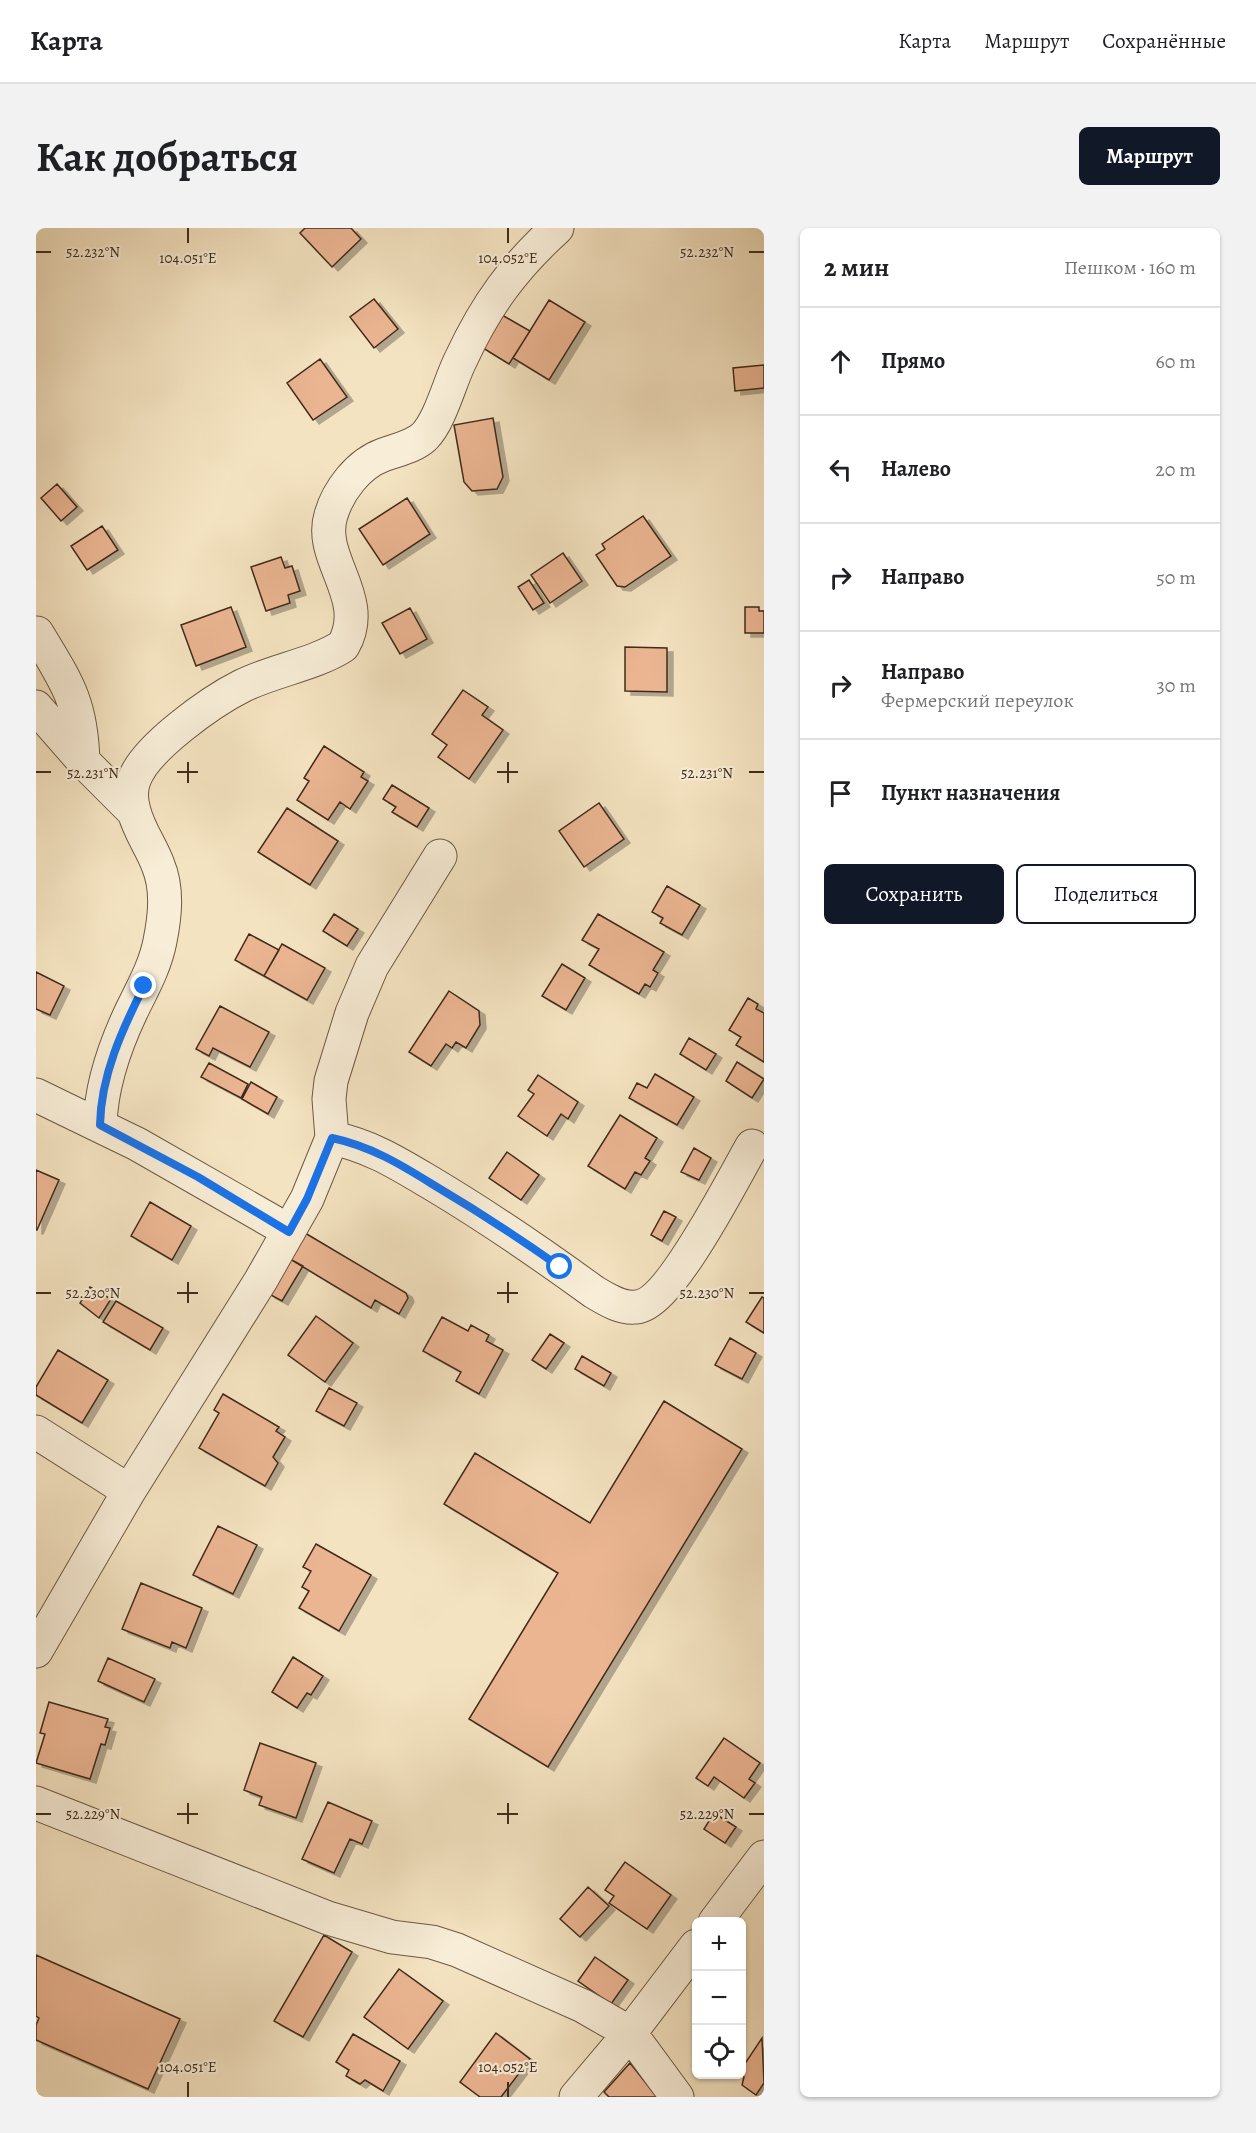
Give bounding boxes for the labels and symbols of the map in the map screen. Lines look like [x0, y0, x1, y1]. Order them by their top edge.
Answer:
text: 52.232°N [66, 242, 120, 262]
text: 52.232°N [680, 242, 734, 262]
text: 104.051°E [159, 248, 217, 268]
text: 104.052°E [478, 248, 538, 268]
text: 52.231°N [67, 763, 119, 783]
text: 52.231°N [681, 763, 733, 783]
route end [130, 972, 156, 998]
route start [546, 1253, 572, 1279]
text: 52.230°N [66, 1283, 121, 1303]
text: 52.230°N [680, 1283, 735, 1303]
text: 52.229°N [66, 1804, 120, 1824]
text: 52.229°N [680, 1804, 734, 1824]
text: 104.051°E [159, 2057, 217, 2077]
text: 104.052°E [478, 2057, 538, 2077]

